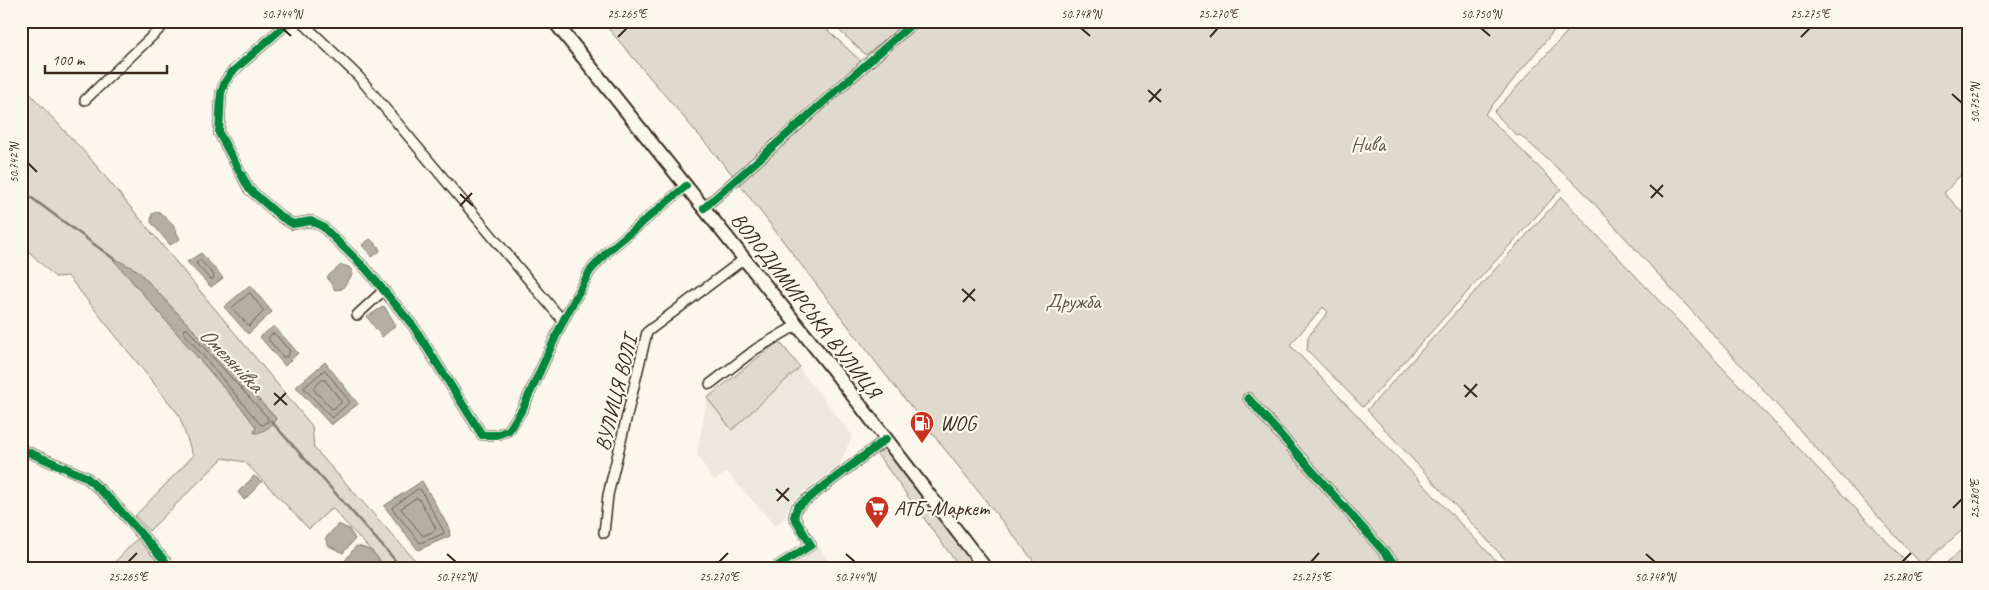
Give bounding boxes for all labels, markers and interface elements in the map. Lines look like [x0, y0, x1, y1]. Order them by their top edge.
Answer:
text: 50.744°N [262, 6, 304, 22]
text: 25.265°E [607, 6, 648, 22]
text: 50.748°N [1061, 6, 1103, 22]
text: 25.270°E [1198, 6, 1239, 22]
text: 50.750°N [1461, 6, 1503, 22]
text: 25.275°E [1790, 6, 1831, 22]
scale bar [45, 42, 168, 74]
text: 100 m [52, 51, 86, 70]
text: 50.752°N [1967, 81, 1983, 123]
park label: Нива [1351, 131, 1387, 157]
text: 50.742°N [6, 141, 22, 183]
street label: ВОЛОДИМИРСЬКА ВУЛИЦЯ [726, 207, 888, 405]
park label: Дружба [1046, 288, 1102, 314]
water label: Омелянівка [193, 321, 271, 400]
street label: ВУЛИЦЯ ВОЛІ [589, 328, 644, 453]
fuel station icon: WOG [909, 410, 935, 444]
place label: WOG [940, 410, 979, 436]
text: 25.280°E [1967, 478, 1983, 519]
supermarket icon: АТБ-Маркет [864, 495, 890, 529]
place label: АТБ-Маркет [894, 495, 991, 521]
text: 25.265°E [108, 569, 149, 585]
text: 50.742°N [436, 569, 478, 585]
text: 25.270°E [699, 569, 740, 585]
text: 50.744°N [835, 569, 877, 585]
text: 25.275°E [1291, 569, 1332, 585]
text: 50.748°N [1635, 569, 1677, 585]
text: 25.280°E [1882, 569, 1923, 585]

